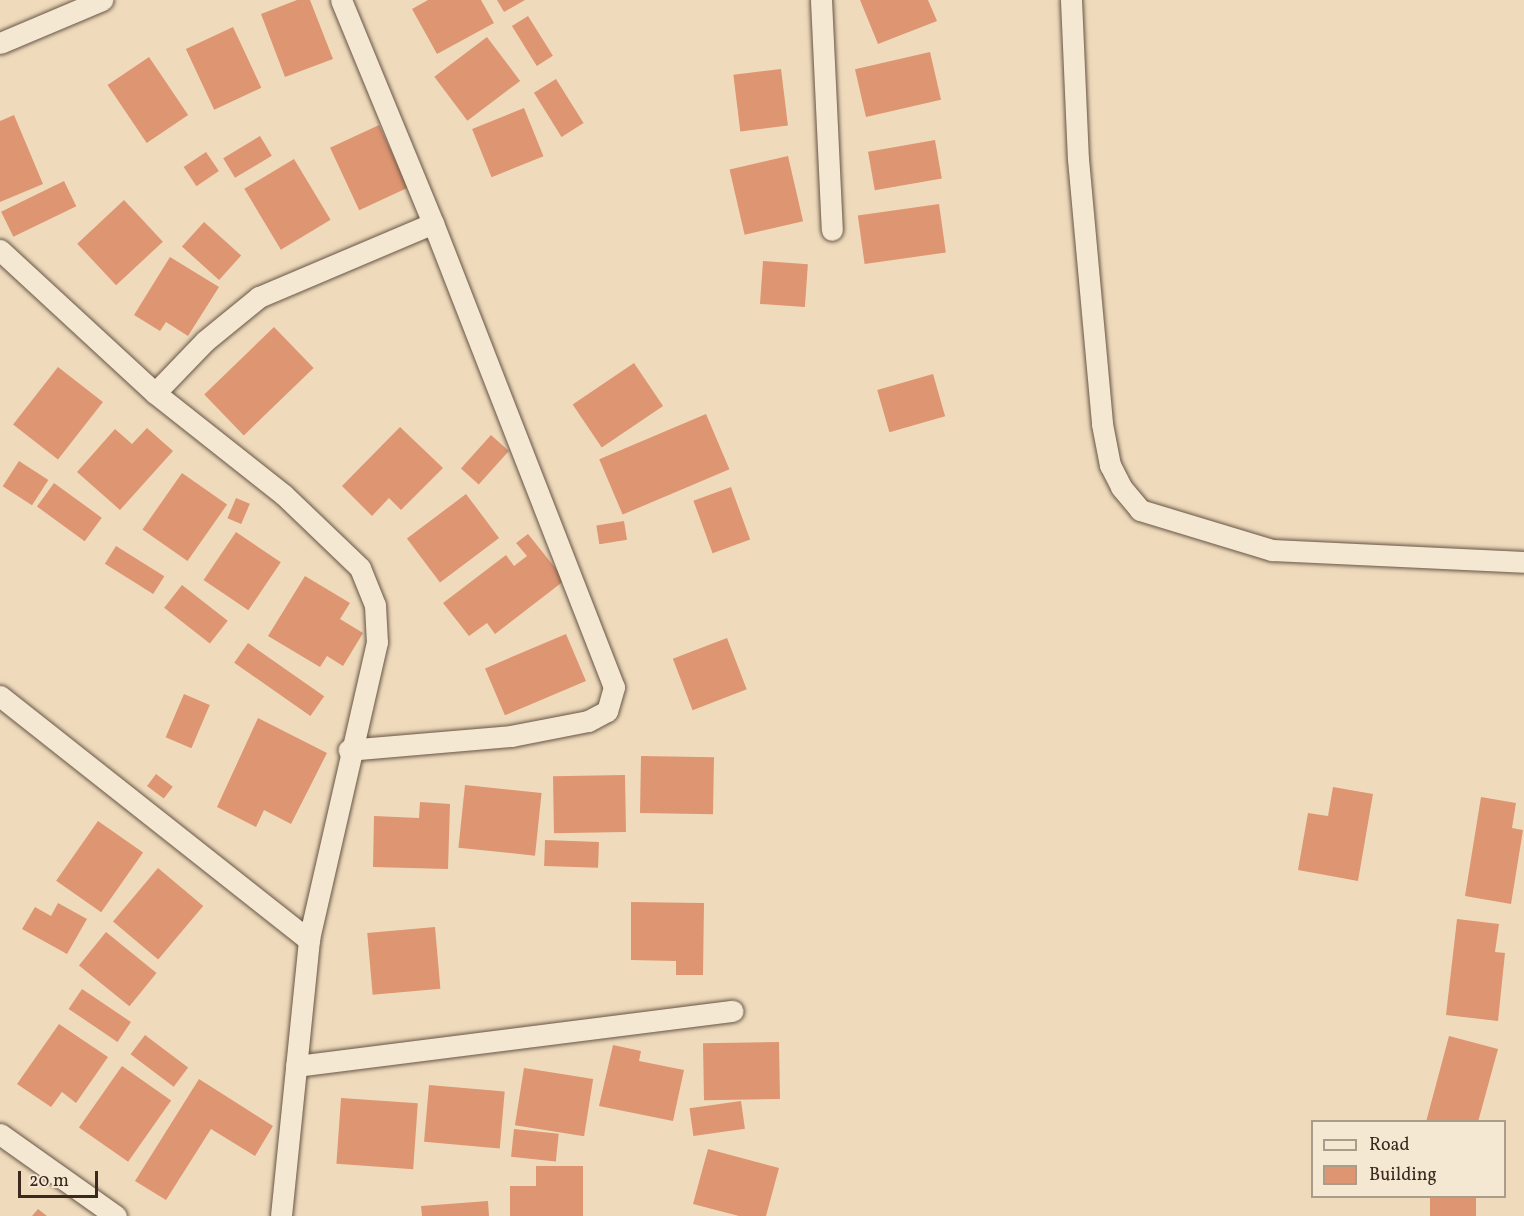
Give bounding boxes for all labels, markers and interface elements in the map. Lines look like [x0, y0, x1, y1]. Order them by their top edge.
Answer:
legend [1311, 1120, 1506, 1198]
text: Road [1369, 1133, 1410, 1158]
scale bar [21, 1159, 100, 1197]
text: Building [1369, 1163, 1437, 1188]
text: 20 m [29, 1169, 69, 1194]

